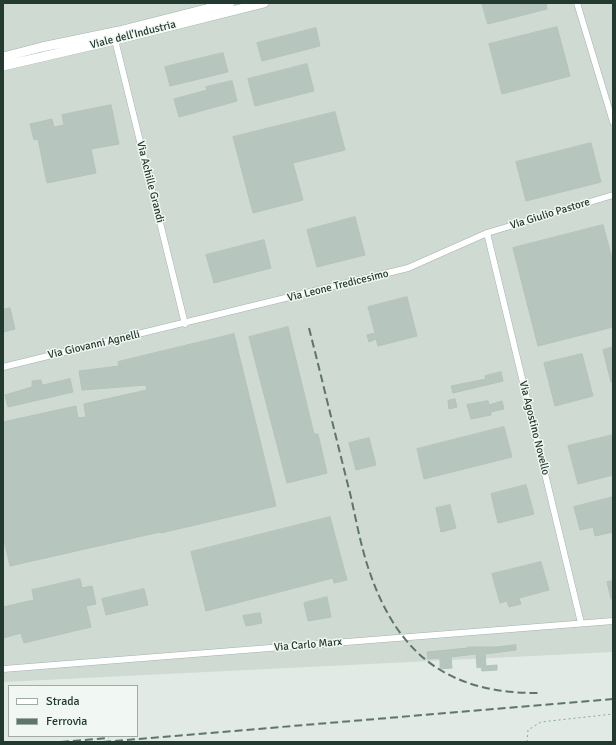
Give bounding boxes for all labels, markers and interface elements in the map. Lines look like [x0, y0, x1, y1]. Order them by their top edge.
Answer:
street label: Viale dell'Industria [89, 18, 177, 52]
street label: Via Achille Grandi [133, 140, 167, 224]
street label: Via Giulio Pastore [508, 196, 592, 232]
street label: Via Leone Tredicesimo [286, 267, 390, 305]
street label: Via Giovanni Agnelli [47, 328, 141, 362]
street label: Via Agostino Novello [516, 379, 552, 477]
street label: Via Carlo Marx [273, 635, 343, 655]
legend [8, 685, 138, 737]
text: Strada [46, 694, 80, 709]
text: Ferrovia [46, 714, 87, 729]

